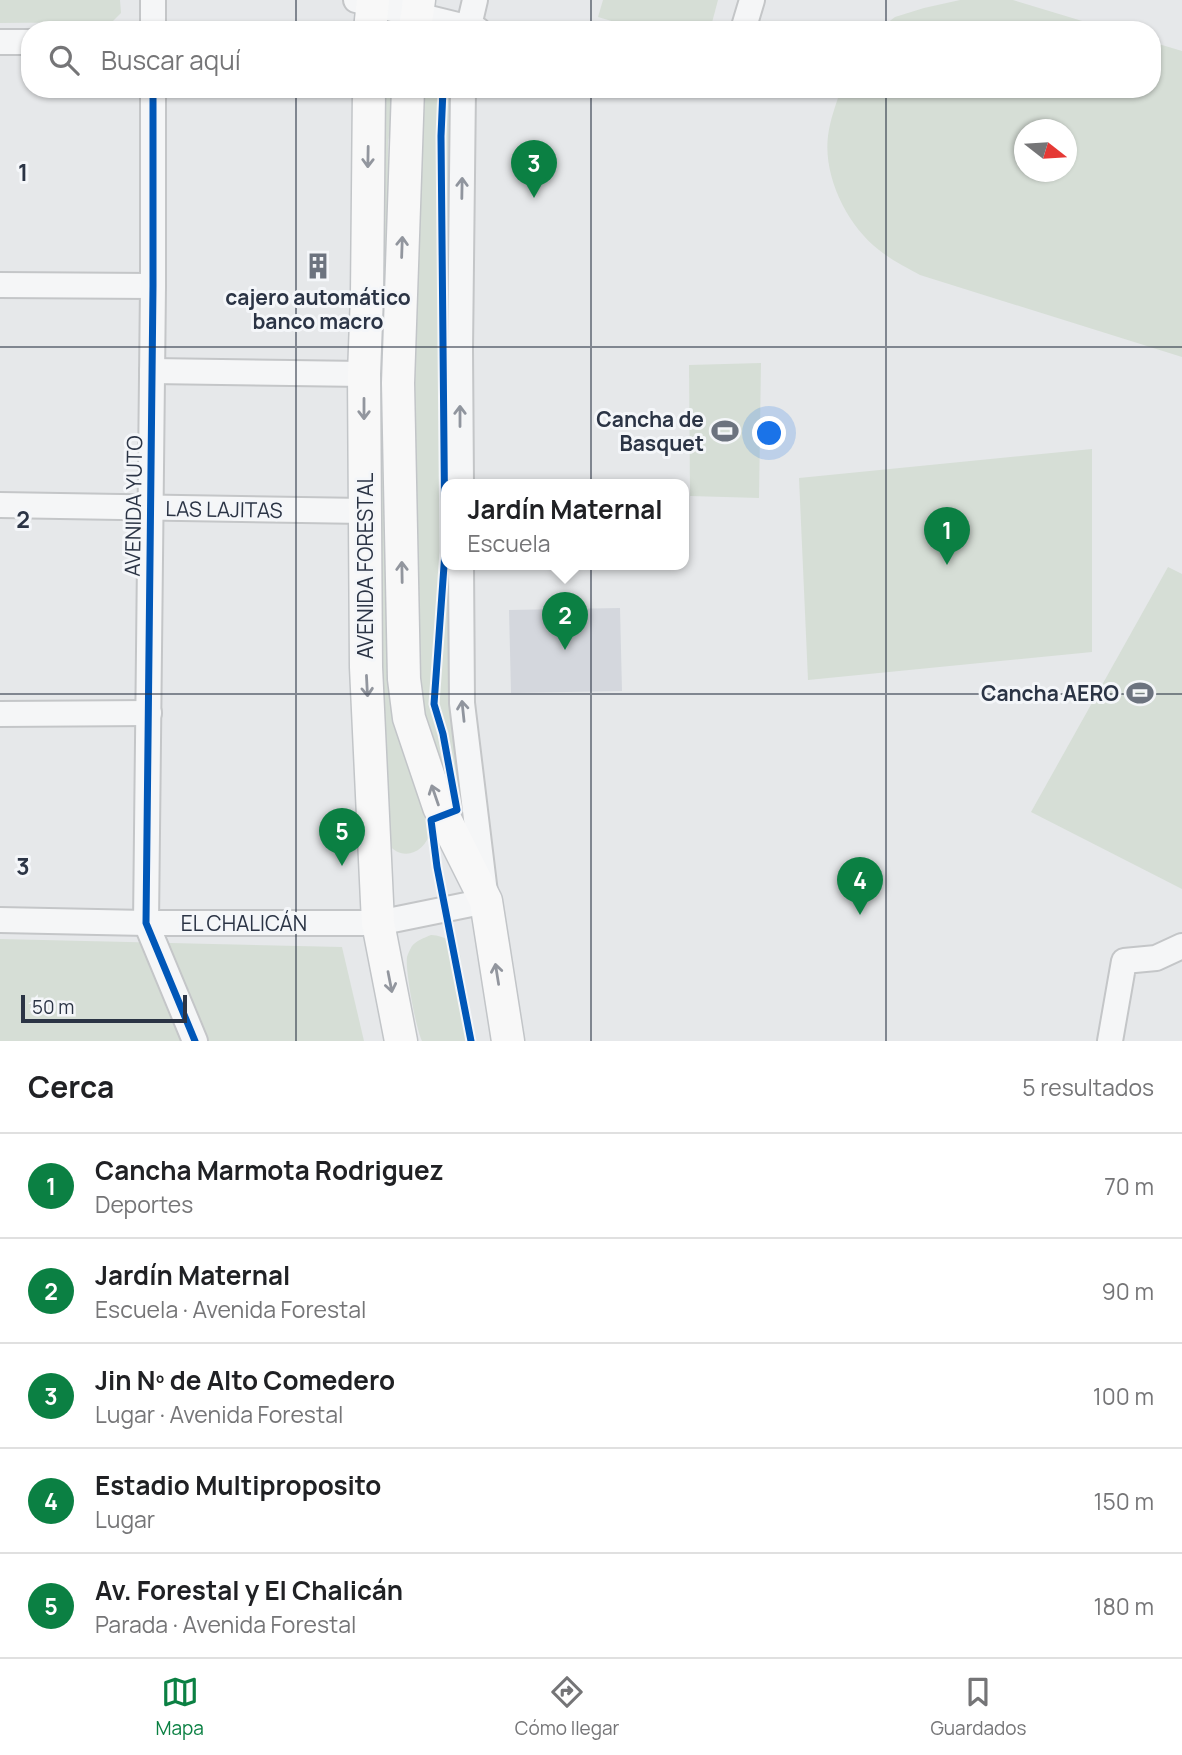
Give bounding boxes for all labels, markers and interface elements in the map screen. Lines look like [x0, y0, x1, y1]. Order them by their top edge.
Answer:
search box [21, 21, 1161, 98]
icon: search [45, 41, 83, 79]
text: Buscar aquí [101, 42, 241, 78]
north arrow [1014, 119, 1077, 182]
pin: 3 [511, 140, 557, 198]
one-way arrow [361, 146, 375, 169]
text: 1 [18, 156, 28, 188]
one-way arrow [455, 177, 469, 200]
one-way arrow [396, 236, 409, 259]
building icon: cajero automático banco macro [303, 251, 333, 281]
place label: cajero automático banco macro [225, 283, 411, 335]
one-way arrow [357, 398, 371, 421]
one-way arrow [453, 404, 467, 427]
place label: Cancha de Basquet [596, 405, 704, 457]
sports icon: Cancha de Basquet [710, 416, 740, 446]
your location [752, 416, 786, 450]
street label: AVENIDA YUTO [118, 435, 148, 577]
street label: AVENIDA FORESTAL [351, 473, 379, 659]
popup [441, 479, 689, 570]
text: Jardín Maternal [467, 491, 663, 527]
street label: LAS LAJITAS [165, 494, 283, 524]
text: 2 [16, 503, 30, 535]
pin: 1 [924, 507, 970, 565]
text: Escuela [467, 527, 551, 559]
one-way arrow [395, 561, 409, 584]
pin: 2 [542, 592, 588, 650]
one-way arrow [360, 674, 373, 697]
sports icon: Cancha AERO [1125, 678, 1155, 708]
place label: Cancha AERO [981, 679, 1119, 707]
one-way arrow [456, 701, 469, 723]
one-way arrow [428, 785, 440, 807]
pin: 5 [319, 808, 365, 866]
text: 3 [16, 850, 30, 882]
pin: 4 [837, 857, 883, 915]
street label: EL CHALICÁN [181, 909, 307, 937]
one-way arrow [490, 963, 503, 985]
one-way arrow [383, 970, 397, 993]
scale bar [21, 992, 187, 1024]
text: 50 m [32, 994, 74, 1020]
text: Cerca [28, 1066, 114, 1107]
text: 5 resultados [1022, 1071, 1154, 1103]
text: Cancha Marmota Rodriguez [95, 1152, 444, 1188]
text: 1 [46, 1170, 56, 1202]
text: 70 m [1104, 1170, 1154, 1202]
text: Deportes [95, 1188, 193, 1220]
text: Jardín Maternal [95, 1257, 290, 1293]
text: 2 [44, 1275, 58, 1307]
text: 90 m [1102, 1275, 1154, 1307]
text: Escuela · Avenida Forestal [95, 1293, 366, 1325]
text: Jin Nº de Alto Comedero [95, 1362, 395, 1398]
text: 3 [44, 1380, 58, 1412]
text: 100 m [1093, 1380, 1154, 1412]
text: Lugar · Avenida Forestal [95, 1398, 343, 1430]
text: Estadio Multiproposito [95, 1467, 381, 1503]
text: 4 [44, 1485, 58, 1517]
text: 150 m [1094, 1485, 1154, 1517]
text: Lugar [95, 1503, 155, 1535]
text: Av. Forestal y El Chalicán [95, 1572, 403, 1608]
text: 5 [44, 1590, 58, 1622]
text: 180 m [1094, 1590, 1154, 1622]
text: Parada · Avenida Forestal [95, 1608, 356, 1640]
tab: Mapa [156, 1673, 204, 1741]
tab: Cómo llegar [515, 1673, 619, 1741]
tab: Guardados [930, 1673, 1026, 1741]

